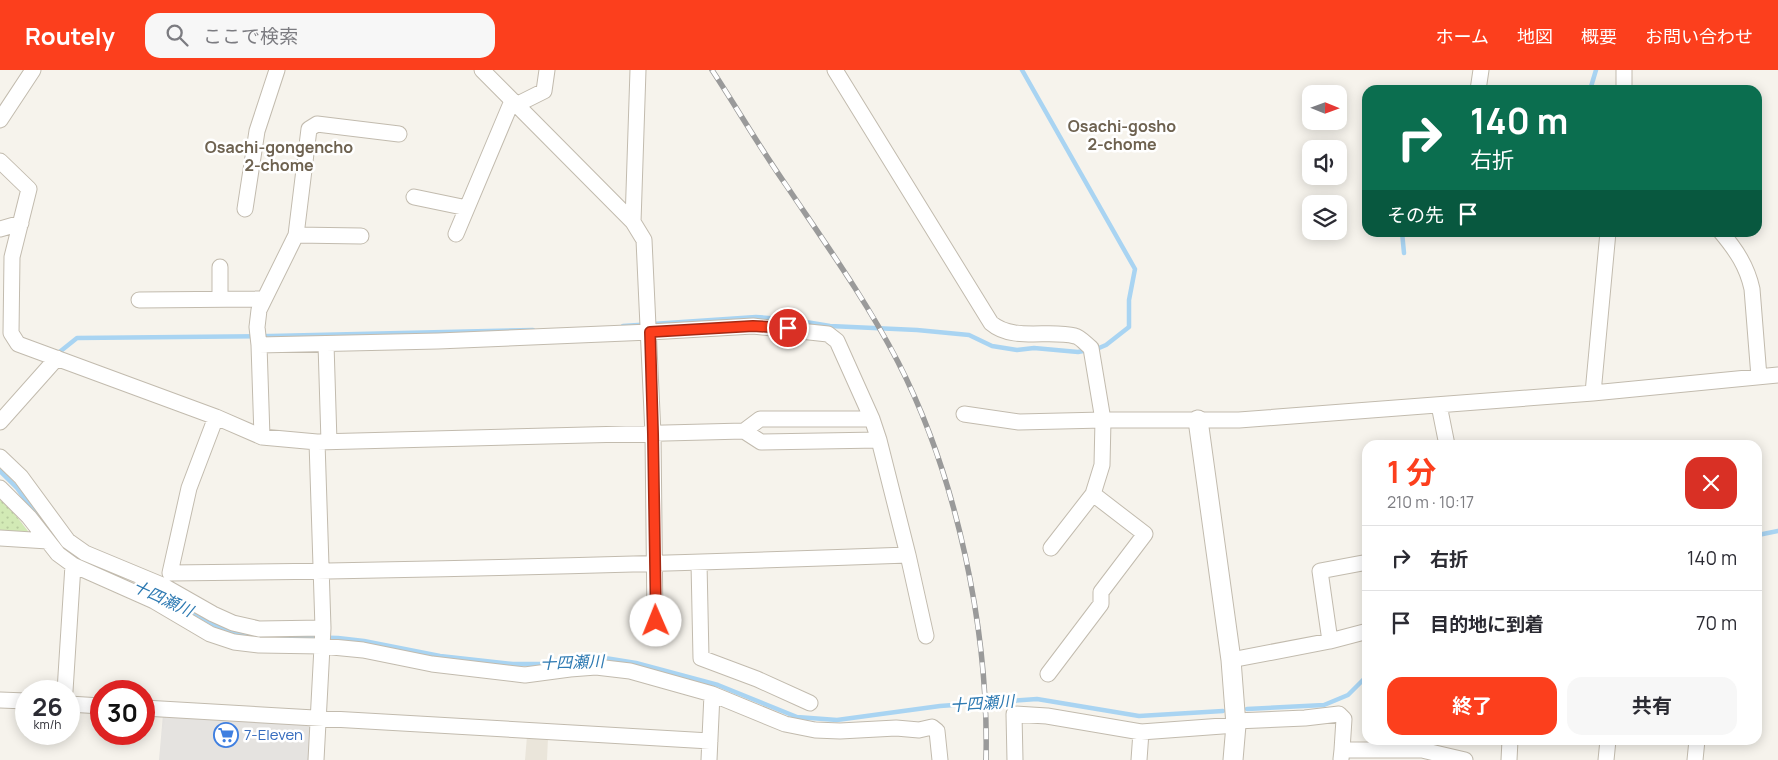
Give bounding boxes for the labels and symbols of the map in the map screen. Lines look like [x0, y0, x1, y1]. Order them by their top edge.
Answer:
north arrow [1302, 85, 1348, 130]
district label: Osachi-gosho 2-chome [1068, 115, 1176, 155]
district label: Osachi-gongencho 2-chome [205, 136, 353, 176]
pin [767, 307, 809, 349]
water label: 十四瀬川 [129, 575, 198, 622]
position arrow [629, 594, 681, 646]
water label: 十四瀬川 [540, 650, 606, 674]
speed limit sign: 30 [90, 680, 155, 745]
water label: 十四瀬川 [949, 690, 1017, 716]
supermarket icon: 7-Eleven [213, 722, 239, 748]
place label: 7-Eleven [244, 724, 303, 745]

